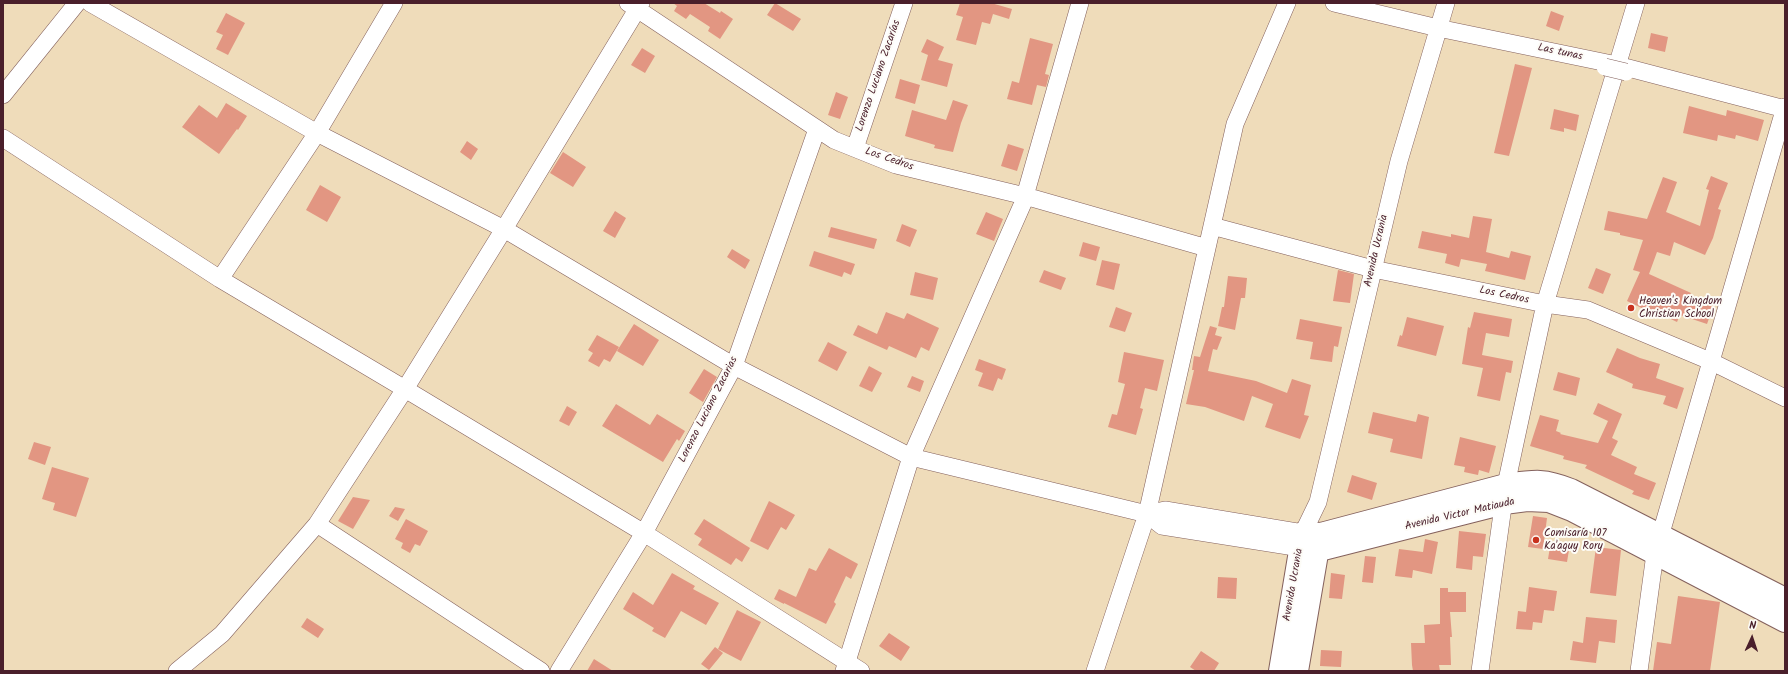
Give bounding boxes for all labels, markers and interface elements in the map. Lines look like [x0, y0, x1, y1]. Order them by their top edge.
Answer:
street label: Lorenzo Luciano Zacarías [854, 19, 904, 133]
street label: Las tunas [1536, 42, 1584, 64]
street label: Los Cedros [863, 146, 915, 174]
street label: Avenida Ucrania [1362, 214, 1392, 288]
street label: Los Cedros [1478, 284, 1530, 308]
place label: Heaven's Kingdom Christian School [1639, 295, 1722, 321]
marker: Heaven's Kingdom Christian School [1626, 303, 1636, 313]
street label: Lorenzo Luciano Zacarias [677, 355, 741, 465]
street label: Avenida Victor Matiauda [1404, 496, 1516, 534]
place label: Comisaría 107 Ka'aguy Rory [1544, 527, 1607, 553]
marker: Comisaría 107 Ka'aguy Rory [1531, 535, 1541, 545]
street label: Avenida Ucrania [1281, 548, 1307, 622]
text: N [1749, 617, 1757, 635]
north arrow [1732, 618, 1772, 658]

